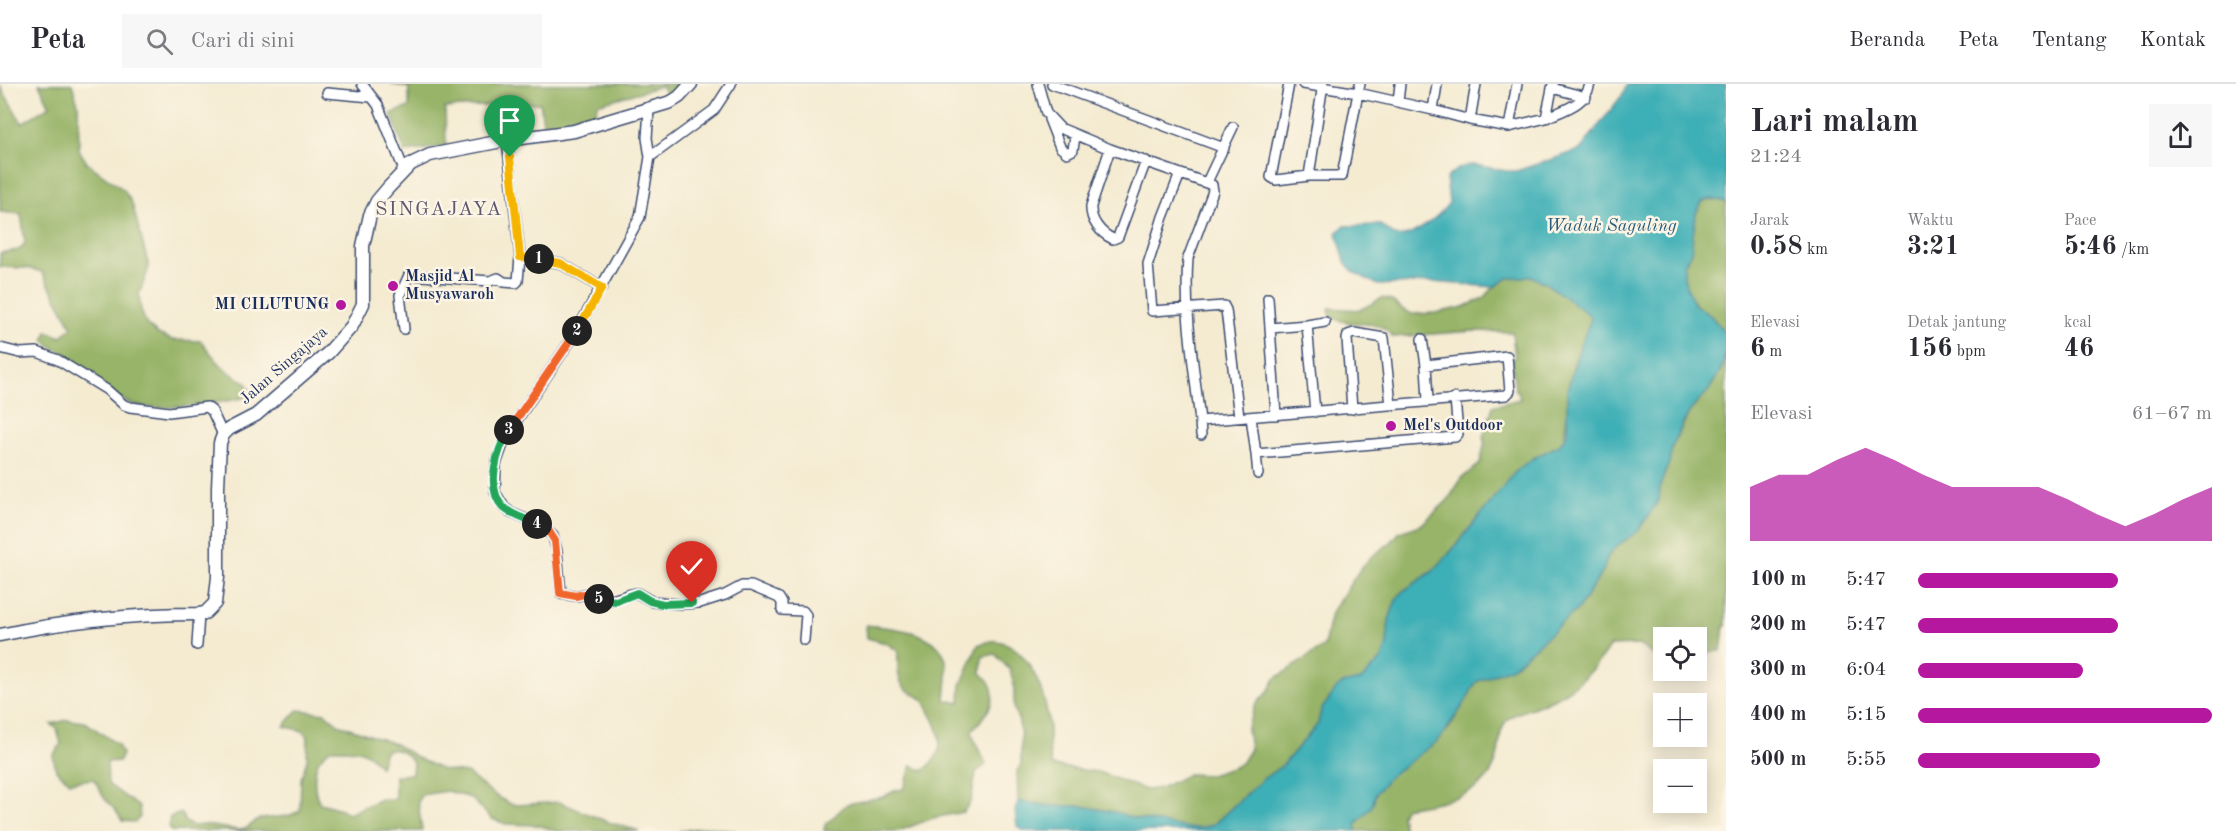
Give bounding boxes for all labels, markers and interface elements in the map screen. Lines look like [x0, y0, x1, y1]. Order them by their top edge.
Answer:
search box [122, 14, 542, 68]
icon: search [143, 25, 176, 58]
text: Peta [30, 27, 86, 55]
text: Cari di sini [191, 30, 294, 52]
text: Beranda [1849, 30, 1925, 51]
text: Peta [1958, 30, 1999, 51]
text: Tentang [2032, 30, 2107, 51]
text: Kontak [2140, 30, 2206, 51]
pin [484, 95, 535, 157]
icon: arrive [493, 104, 526, 137]
button: share [2149, 104, 2212, 167]
text: Lari malam [1750, 106, 1919, 139]
text: 21:24 [1750, 147, 1802, 167]
district label: SINGAJAYA [375, 200, 503, 220]
text: Jarak [1750, 213, 1789, 229]
text: Waktu [1907, 213, 1953, 229]
text: Pace [2064, 213, 2096, 229]
water label: Waduk Saguling [1545, 217, 1677, 235]
text: 0.58 [1750, 234, 1803, 260]
text: 3:21 [1907, 234, 1960, 260]
text: 5:46 [2064, 234, 2117, 260]
text: km [1803, 242, 1828, 258]
text: /km [2117, 242, 2149, 258]
pin: 1 [524, 244, 554, 274]
text: 1 [534, 251, 544, 267]
place label: Masjid Al Musyawaroh [405, 269, 494, 303]
marker: Masjid Al Musyawaroh [386, 279, 400, 293]
place label: MI CILUTUNG [215, 297, 329, 313]
marker: MI CILUTUNG [334, 298, 348, 312]
text: Elevasi [1750, 315, 1800, 331]
text: Detak jantung [1907, 315, 2006, 331]
text: kcal [2064, 315, 2092, 331]
pin: 2 [562, 316, 592, 346]
text: 2 [572, 323, 582, 339]
street label: Jalan Singajaya [237, 324, 331, 408]
text: 6 [1750, 336, 1765, 362]
text: 156 [1907, 336, 1952, 362]
text: 46 [2064, 336, 2094, 362]
text: m [1765, 344, 1782, 360]
text: bpm [1952, 344, 1986, 360]
text: Elevasi [1750, 404, 1812, 424]
text: 61–67 m [2132, 404, 2212, 424]
pin: 3 [494, 415, 524, 445]
place label: Mel's Outdoor [1403, 418, 1503, 434]
marker: Mel's Outdoor [1384, 419, 1398, 433]
text: 3 [504, 422, 514, 438]
pin: 4 [522, 509, 552, 539]
text: 4 [532, 516, 542, 532]
pin [666, 541, 717, 603]
icon: check [675, 550, 708, 583]
text: 100 m [1750, 570, 1806, 590]
text: 5:47 [1846, 570, 1886, 590]
pin: 5 [584, 584, 614, 614]
text: 5 [594, 591, 604, 607]
text: 200 m [1750, 615, 1806, 635]
text: 5:47 [1846, 615, 1886, 635]
map controls [1653, 627, 1707, 813]
button: locate [1653, 627, 1707, 681]
text: 300 m [1750, 660, 1806, 680]
text: 6:04 [1846, 660, 1886, 680]
button: + [1653, 693, 1707, 747]
text: 400 m [1750, 705, 1806, 725]
text: 5:15 [1846, 705, 1886, 725]
text: 500 m [1750, 750, 1806, 770]
text: 5:55 [1846, 750, 1886, 770]
button: − [1653, 759, 1707, 813]

